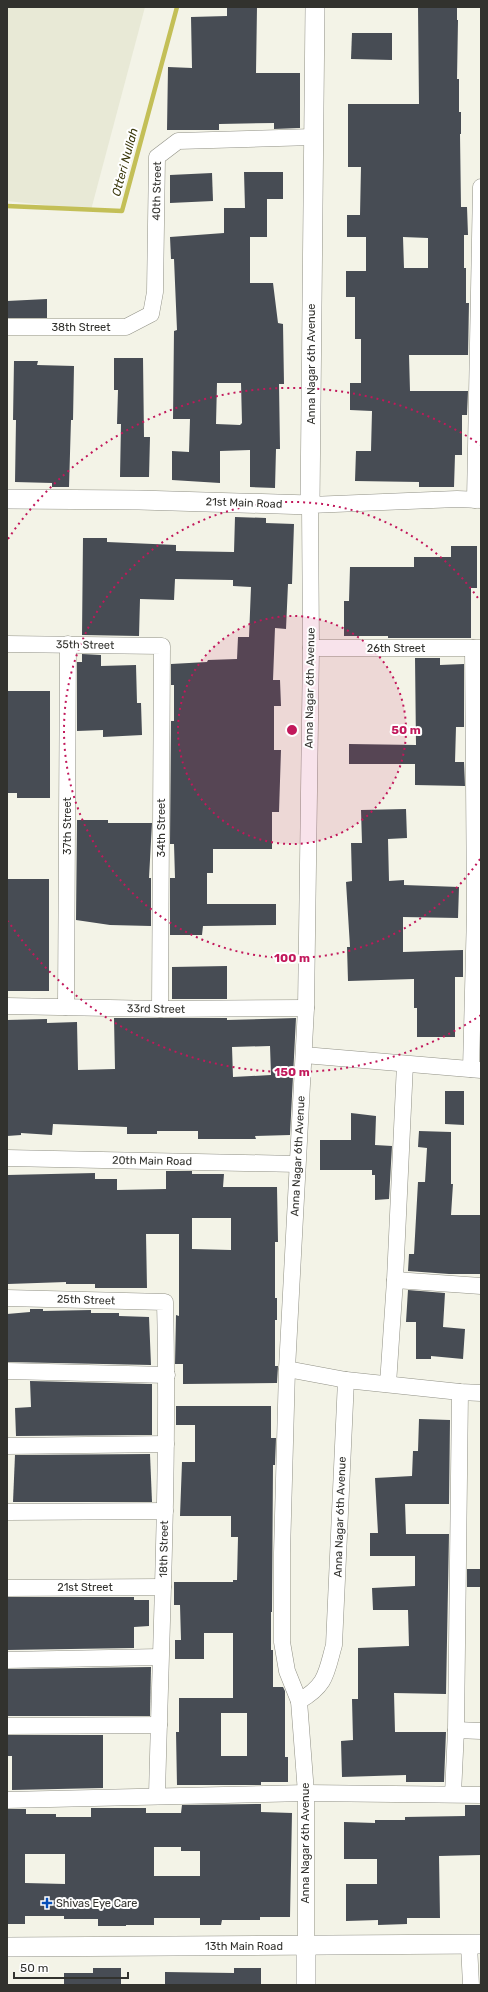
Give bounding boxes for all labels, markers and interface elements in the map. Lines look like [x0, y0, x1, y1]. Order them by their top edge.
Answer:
water label: Otteri Nullah [109, 126, 141, 198]
street label: 40th Street [150, 161, 164, 221]
street label: Anna Nagar 6th Avenue [305, 303, 318, 425]
street label: 38th Street [51, 321, 111, 334]
street label: 21st Main Road [205, 495, 283, 511]
street label: Anna Nagar 6th Avenue [302, 627, 318, 749]
street label: 35th Street [56, 638, 115, 652]
street label: 26th Street [367, 642, 426, 655]
centre of rings [285, 723, 299, 737]
text: 50 m [391, 723, 421, 737]
street label: 37th Street [61, 796, 74, 855]
street label: 34th Street [155, 798, 168, 857]
text: 100 m [274, 951, 310, 965]
street label: 33rd Street [127, 1002, 186, 1016]
text: 150 m [274, 1065, 310, 1079]
street label: Anna Nagar 6th Avenue [288, 1095, 308, 1217]
street label: 20th Main Road [112, 1154, 192, 1168]
street label: 25th Street [57, 1292, 116, 1308]
street label: Anna Nagar 6th Avenue [331, 1456, 349, 1578]
street label: 18th Street [157, 1520, 171, 1578]
street label: 21st Street [57, 1581, 113, 1594]
street label: Anna Nagar 6th Avenue [299, 1782, 312, 1904]
marker: Shivas Eye Care [41, 1897, 53, 1909]
place label: Shivas Eye Care [56, 1897, 137, 1910]
street label: 13th Main Road [205, 1940, 283, 1953]
scale bar [14, 1954, 128, 1980]
text: 50 m [20, 1961, 48, 1975]

